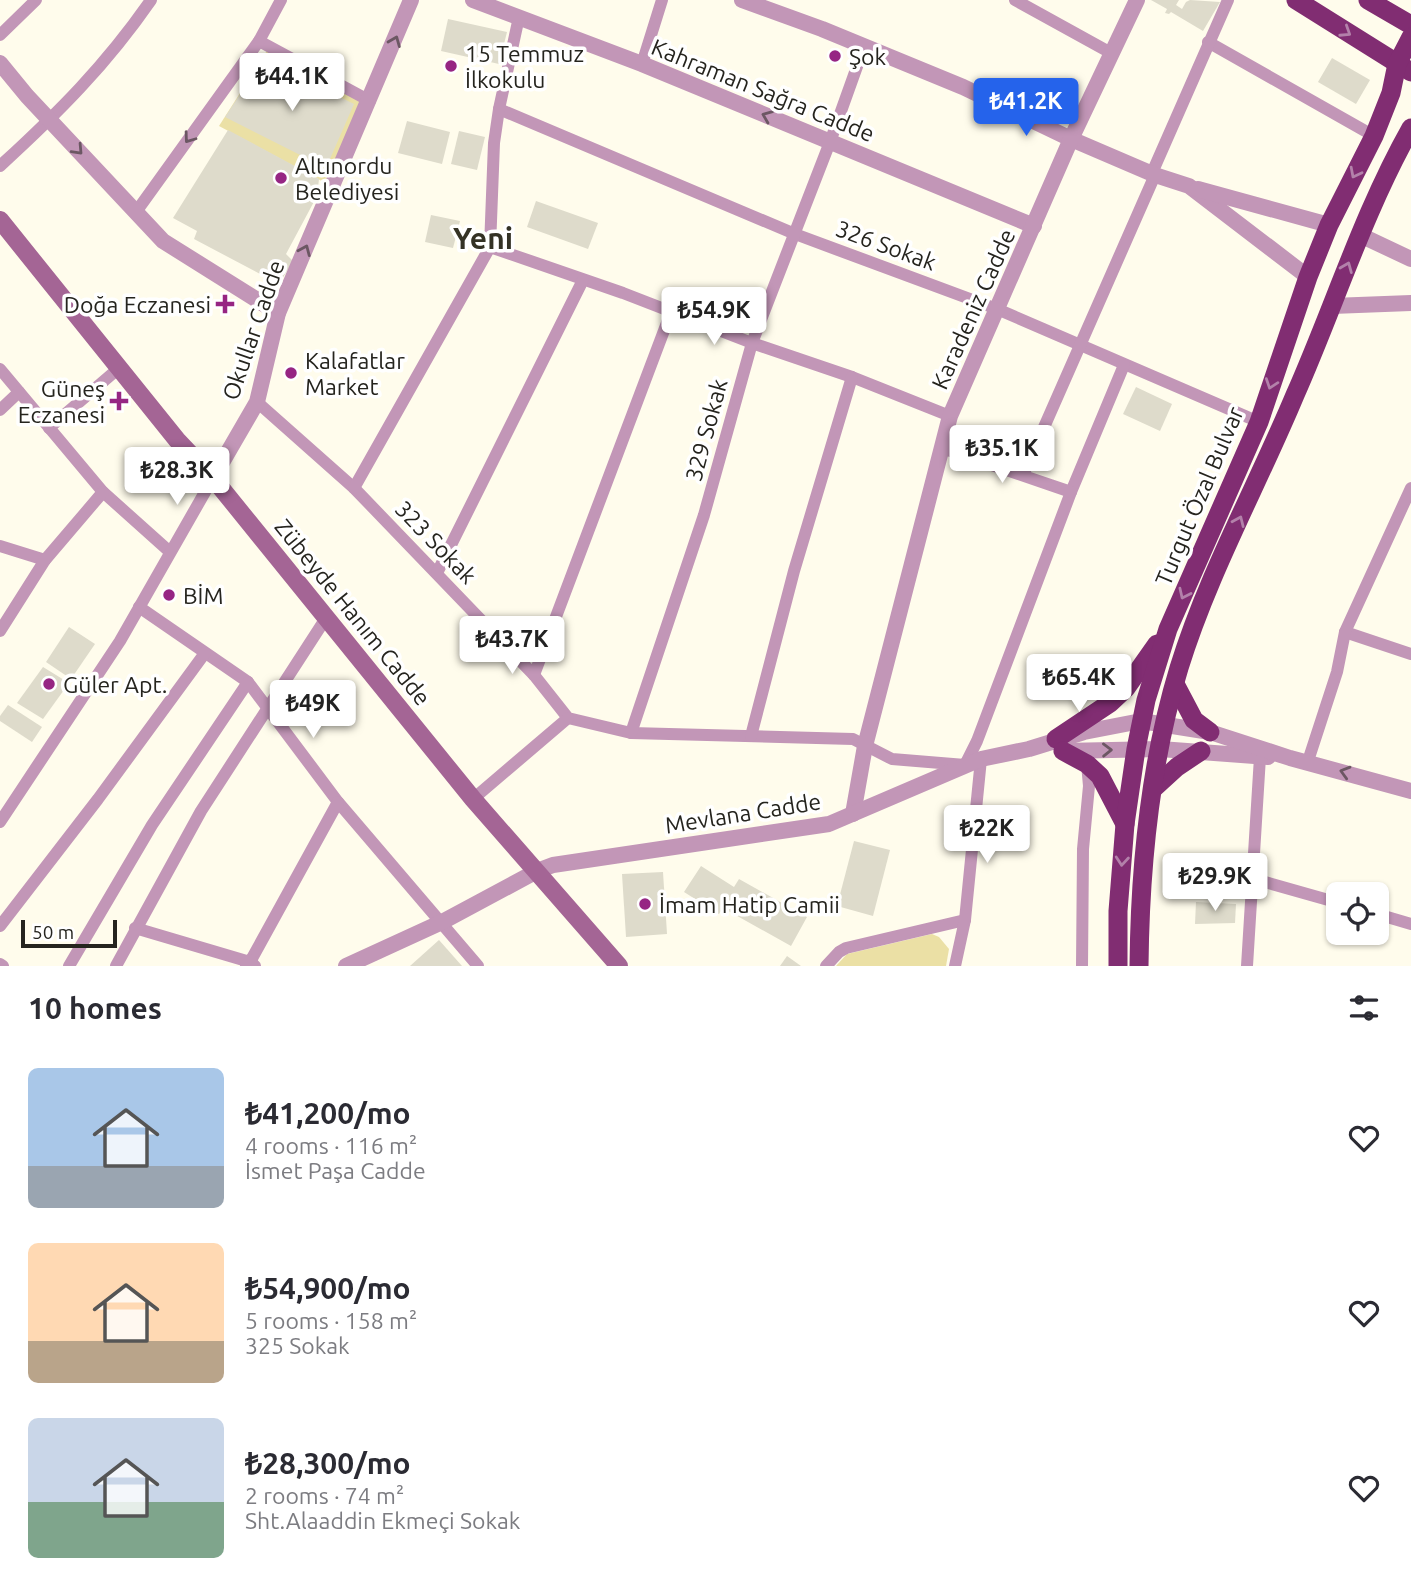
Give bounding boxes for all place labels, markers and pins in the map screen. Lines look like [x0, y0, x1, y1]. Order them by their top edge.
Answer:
place label: 15 Temmuz İlkokulu [465, 41, 584, 92]
place label: Şok [849, 44, 887, 69]
marker: Şok [827, 48, 843, 64]
pin: ₺44.1K [235, 54, 349, 113]
marker: 15 Temmuz İlkokulu [443, 58, 459, 74]
pin: ₺41.2K [969, 78, 1083, 138]
place label: Altınordu Belediyesi [295, 153, 399, 204]
marker: Altınordu Belediyesi [273, 170, 289, 186]
pin: ₺54.9K [657, 288, 771, 347]
place label: Doğa Eczanesi [64, 292, 211, 317]
marker: Doğa Eczanesi [217, 296, 233, 312]
place label: Kalafatlar Market [305, 348, 405, 399]
marker: Kalafatlar Market [283, 365, 299, 381]
place label: Güneş Eczanesi [18, 376, 105, 427]
marker: Güneş Eczanesi [111, 393, 127, 409]
pin: ₺35.1K [945, 426, 1059, 485]
pin: ₺28.3K [120, 448, 234, 507]
place label: BİM [183, 583, 223, 608]
marker: BİM [161, 587, 177, 603]
pin: ₺43.7K [455, 616, 569, 676]
pin: ₺65.4K [1022, 654, 1136, 714]
place label: Güler Apt. [63, 672, 167, 697]
marker: Güler Apt. [41, 676, 57, 692]
pin: ₺49K [272, 680, 354, 740]
pin: ₺22K [946, 806, 1028, 865]
pin: ₺29.9K [1158, 853, 1272, 913]
place label: İmam Hatip Camii [659, 892, 840, 917]
marker: İmam Hatip Camii [637, 896, 653, 912]

